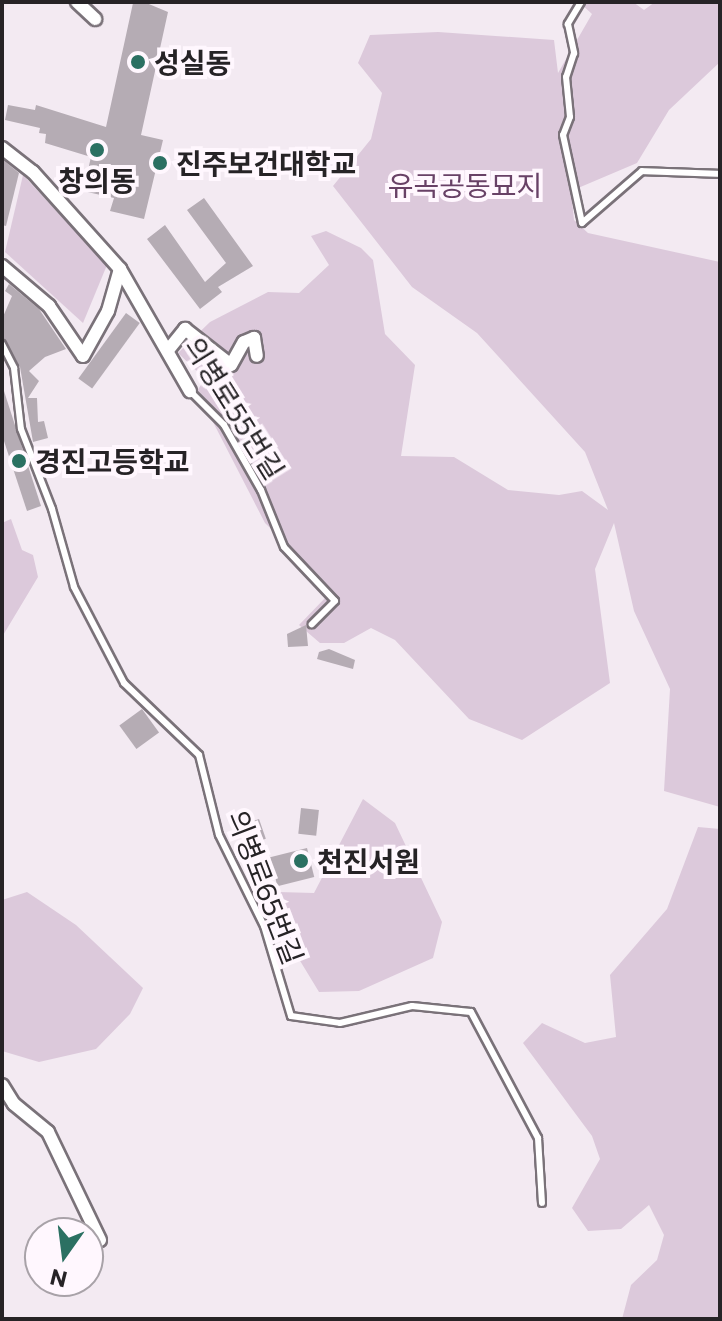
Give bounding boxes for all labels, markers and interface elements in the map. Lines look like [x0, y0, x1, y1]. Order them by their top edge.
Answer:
place label: 성실동 [154, 45, 231, 79]
marker: 성실동 [129, 53, 147, 71]
marker: 창의동 [88, 141, 106, 159]
place label: 진주보건대학교 [176, 146, 356, 180]
marker: 진주보건대학교 [151, 154, 169, 172]
place label: 창의동 [58, 163, 136, 197]
park label: 유곡공동묘지 [388, 168, 542, 202]
street label: 의병로55번길 [178, 331, 292, 485]
place label: 경진고등학교 [35, 444, 190, 478]
marker: 경진고등학교 [10, 452, 28, 470]
street label: 의병로65번길 [221, 805, 311, 969]
place label: 천진서원 [317, 844, 420, 878]
marker: 천진서원 [292, 852, 310, 870]
north arrow [24, 1217, 104, 1297]
text: N [47, 1264, 70, 1294]

